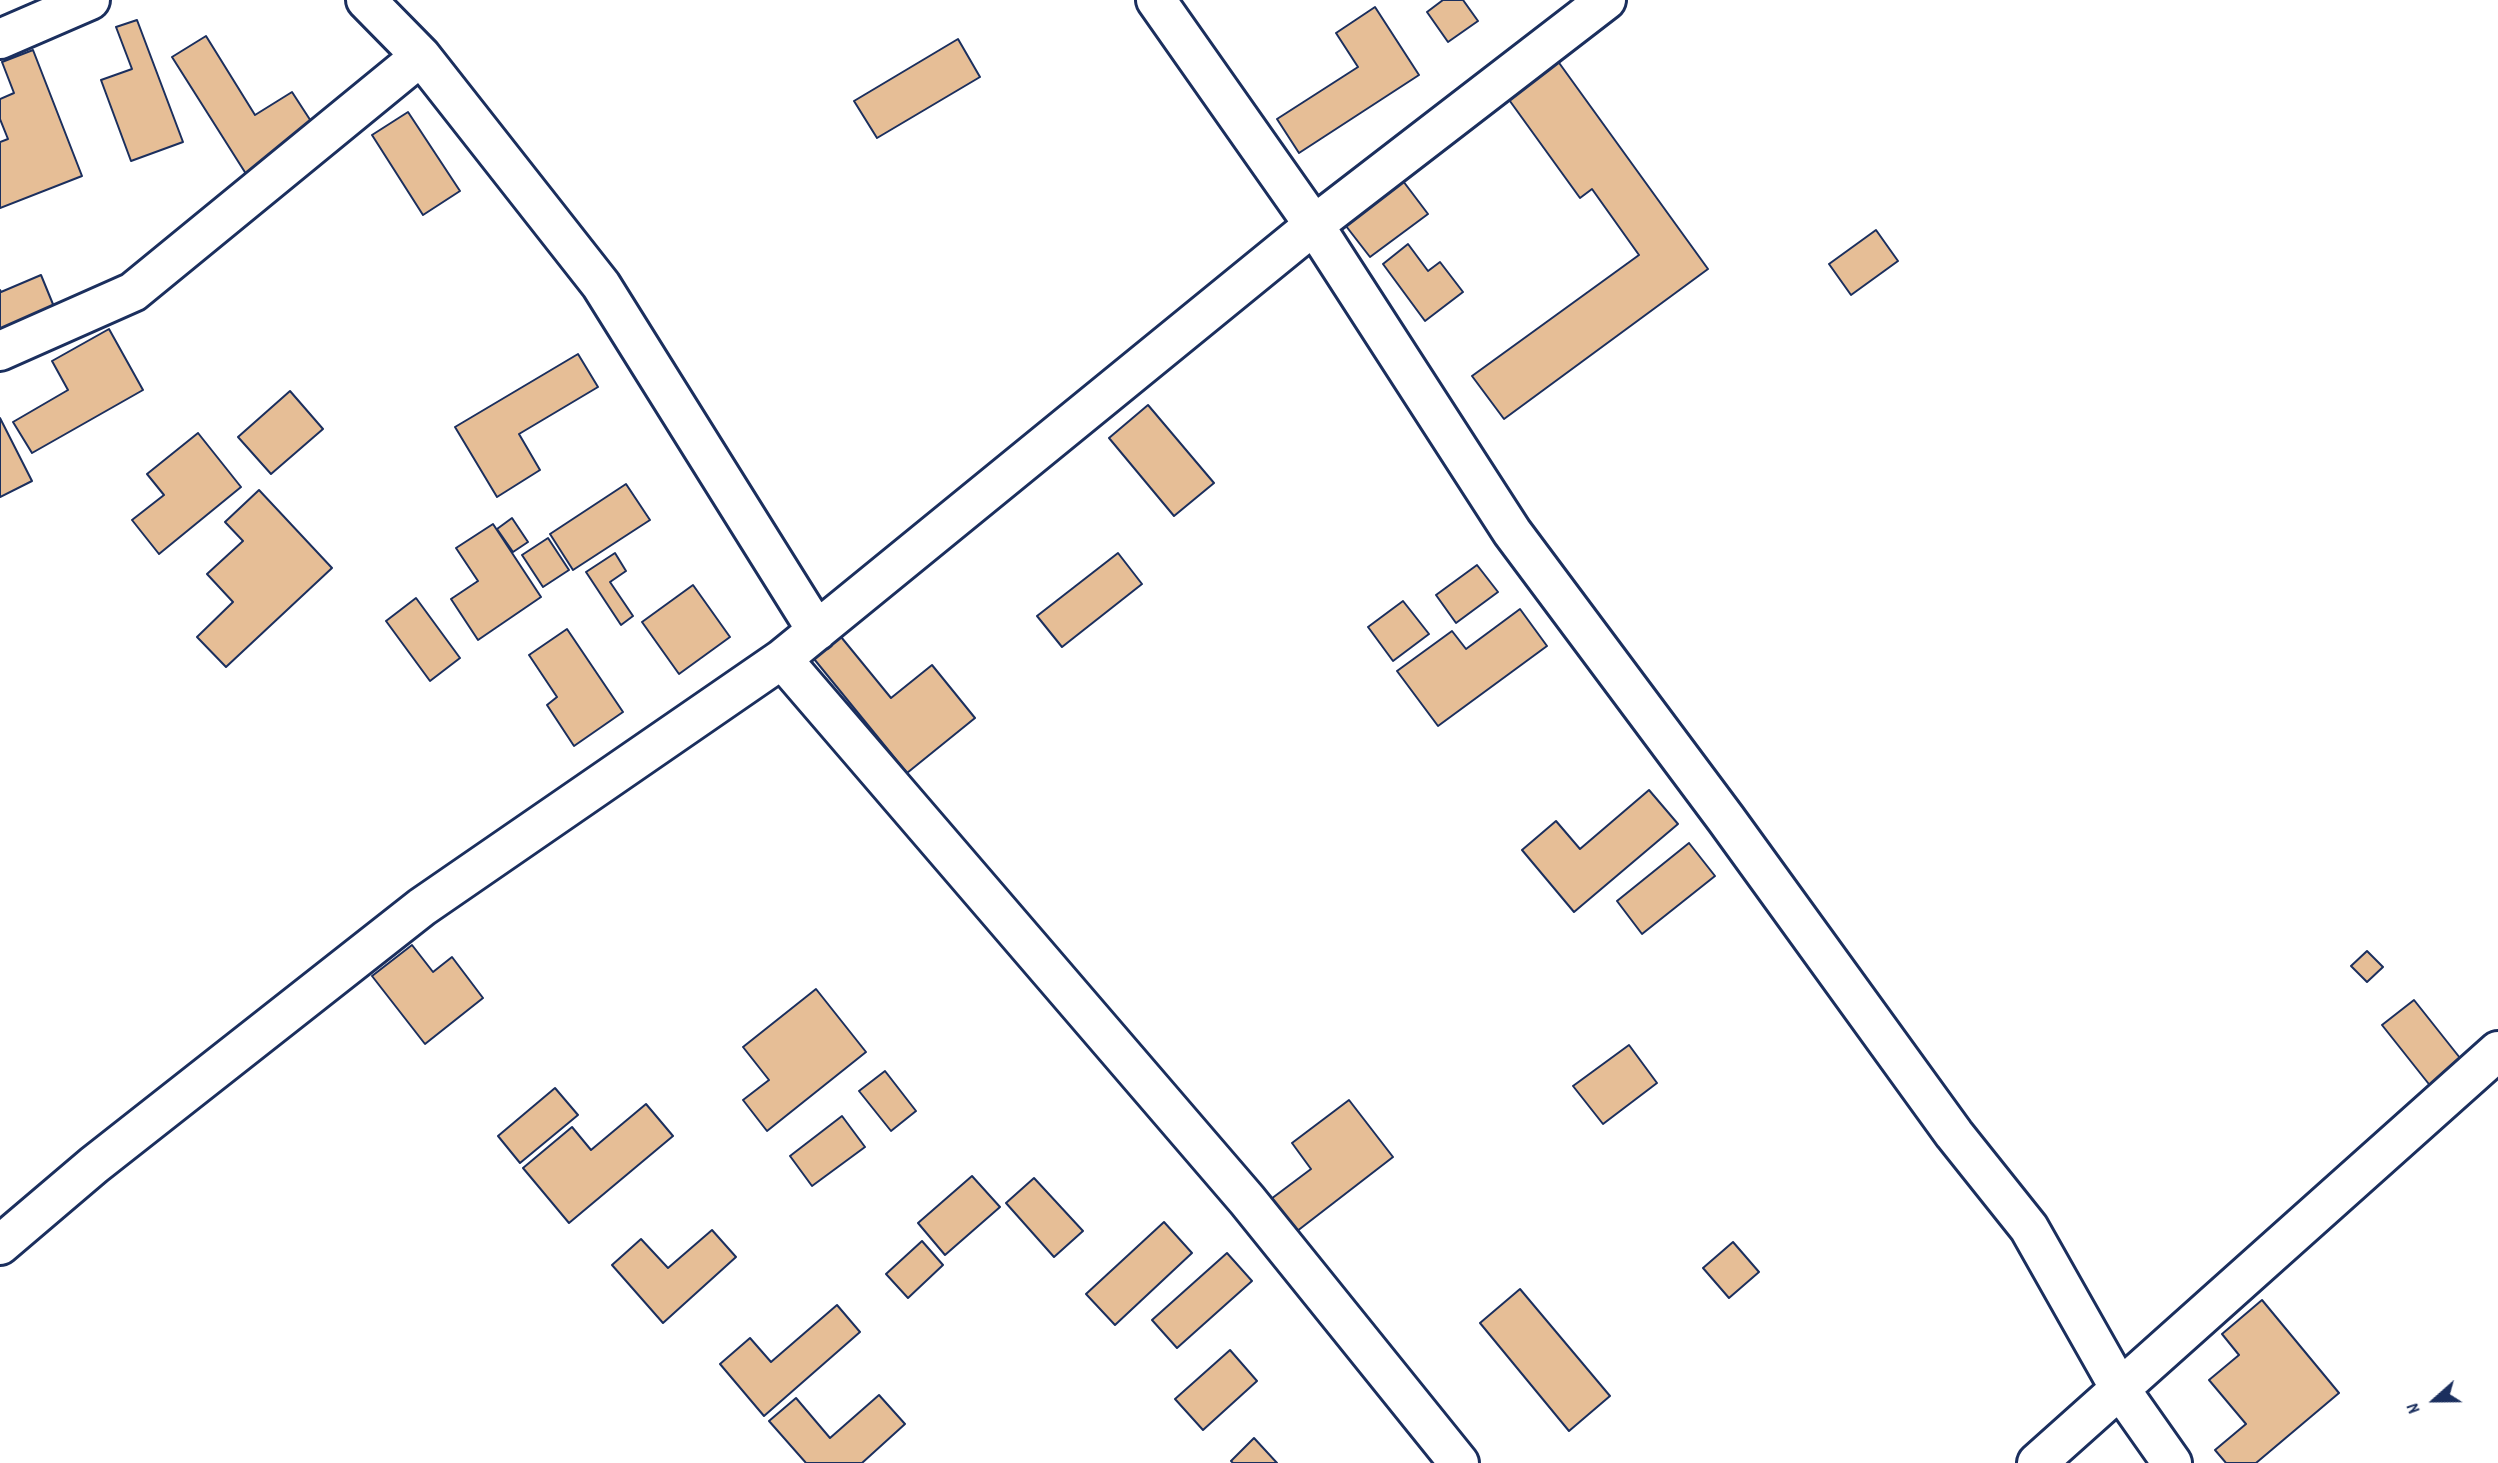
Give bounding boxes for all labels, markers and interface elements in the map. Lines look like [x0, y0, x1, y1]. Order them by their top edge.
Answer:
north arrow [2400, 1365, 2470, 1435]
text: N [2401, 1398, 2429, 1417]

